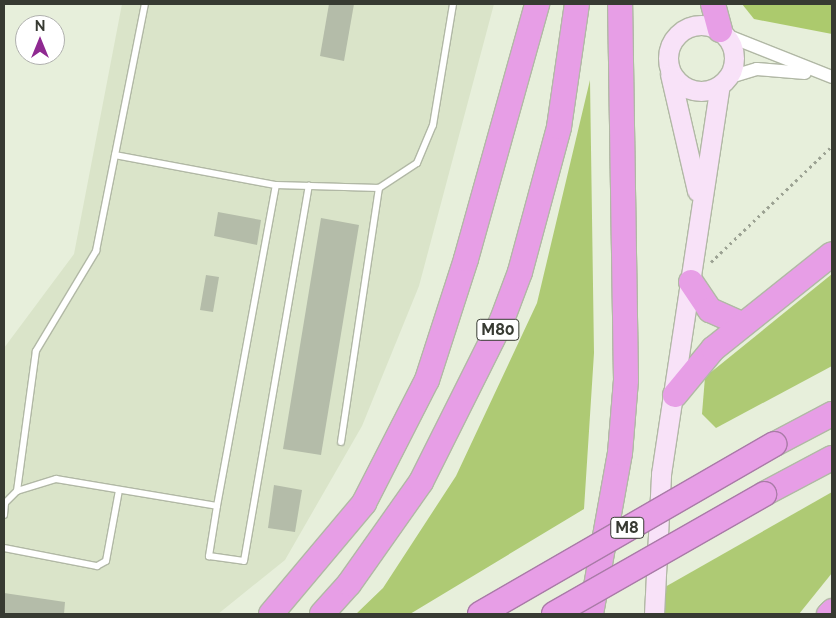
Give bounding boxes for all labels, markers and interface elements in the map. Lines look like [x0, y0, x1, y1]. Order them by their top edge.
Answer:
north arrow [15, 15, 65, 65]
text: N [35, 18, 45, 34]
road number: M80 [476, 316, 520, 344]
road number: M8 [610, 514, 644, 542]

